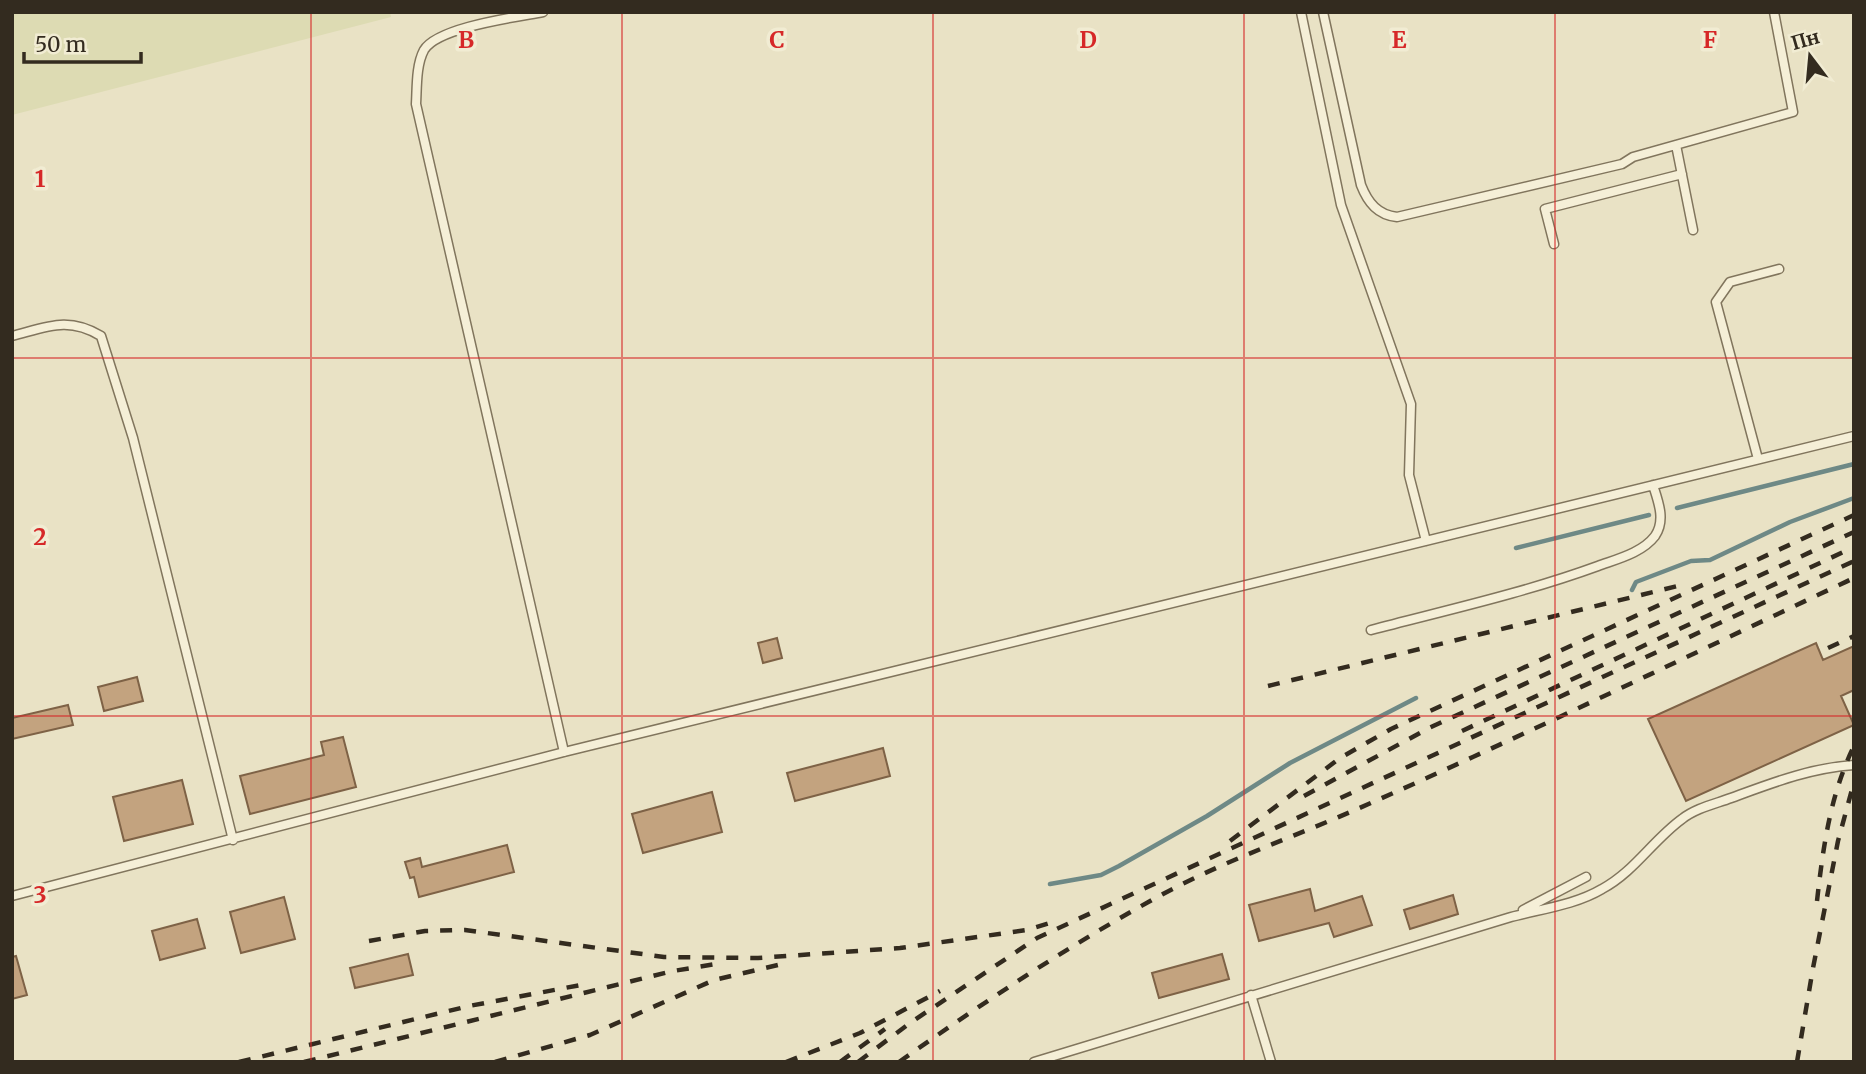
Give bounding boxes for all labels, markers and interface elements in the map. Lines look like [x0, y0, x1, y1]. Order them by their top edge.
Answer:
scale bar [24, 21, 142, 65]
north arrow [1775, 21, 1845, 91]
text: Пн [1788, 24, 1822, 55]
text: B [458, 25, 474, 54]
text: C [769, 25, 785, 54]
text: D [1079, 25, 1097, 54]
text: E [1391, 25, 1407, 54]
text: F [1703, 25, 1717, 54]
text: 50 m [35, 31, 86, 58]
text: 1 [35, 164, 46, 193]
text: 2 [33, 522, 47, 551]
text: 3 [33, 880, 47, 909]

